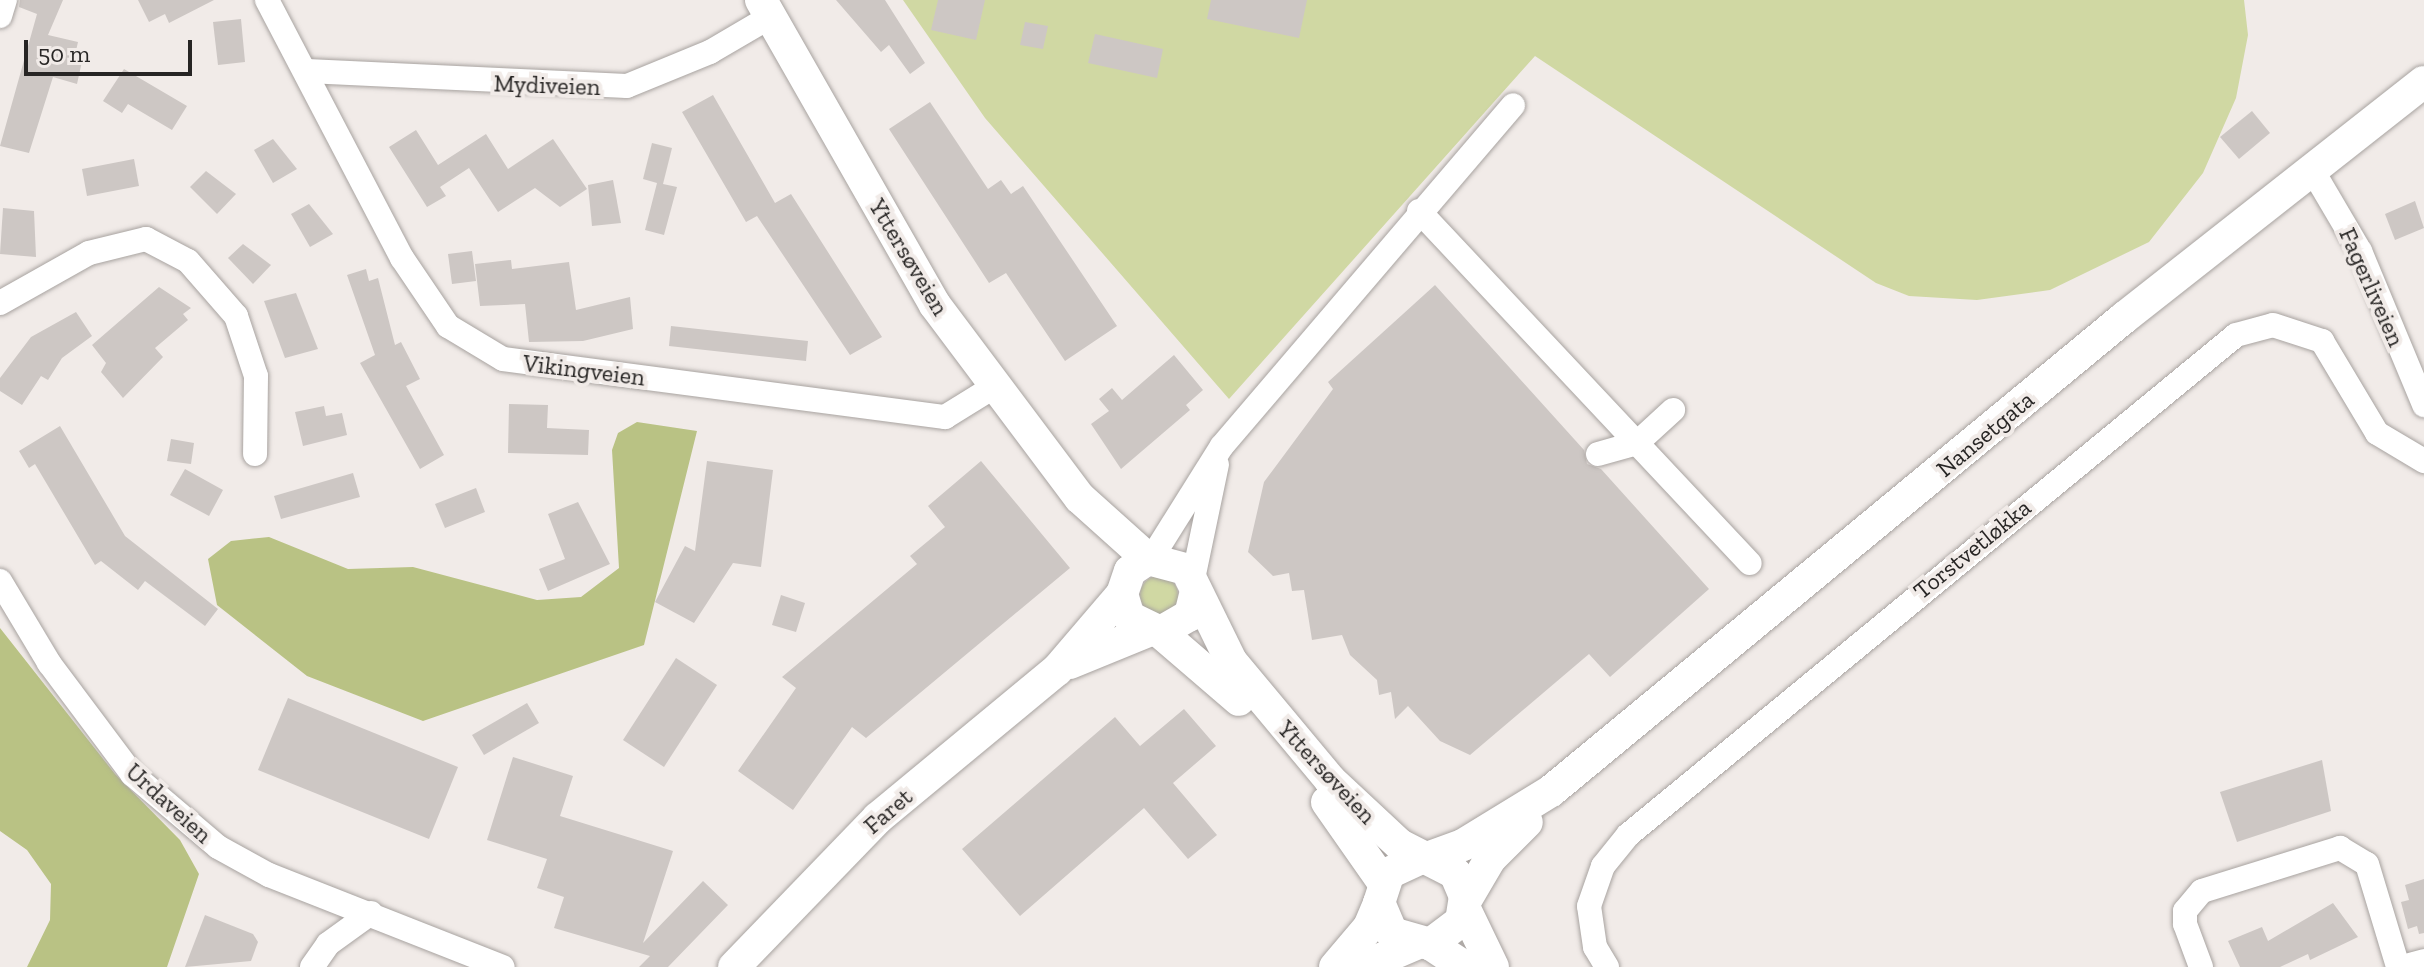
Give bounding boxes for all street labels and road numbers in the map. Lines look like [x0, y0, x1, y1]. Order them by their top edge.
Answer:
street label: Mydiveien [493, 69, 601, 101]
street label: Yttersøveien [863, 194, 955, 320]
street label: Fagerliveien [2333, 223, 2411, 351]
street label: Vikingveien [521, 348, 647, 392]
street label: Nansetgata [1930, 385, 2040, 483]
street label: Torstvetløkka [1908, 493, 2036, 605]
street label: Yttersøveien [1272, 714, 1382, 830]
street label: Urdaveien [120, 757, 218, 849]
street label: Faret [858, 782, 918, 840]

